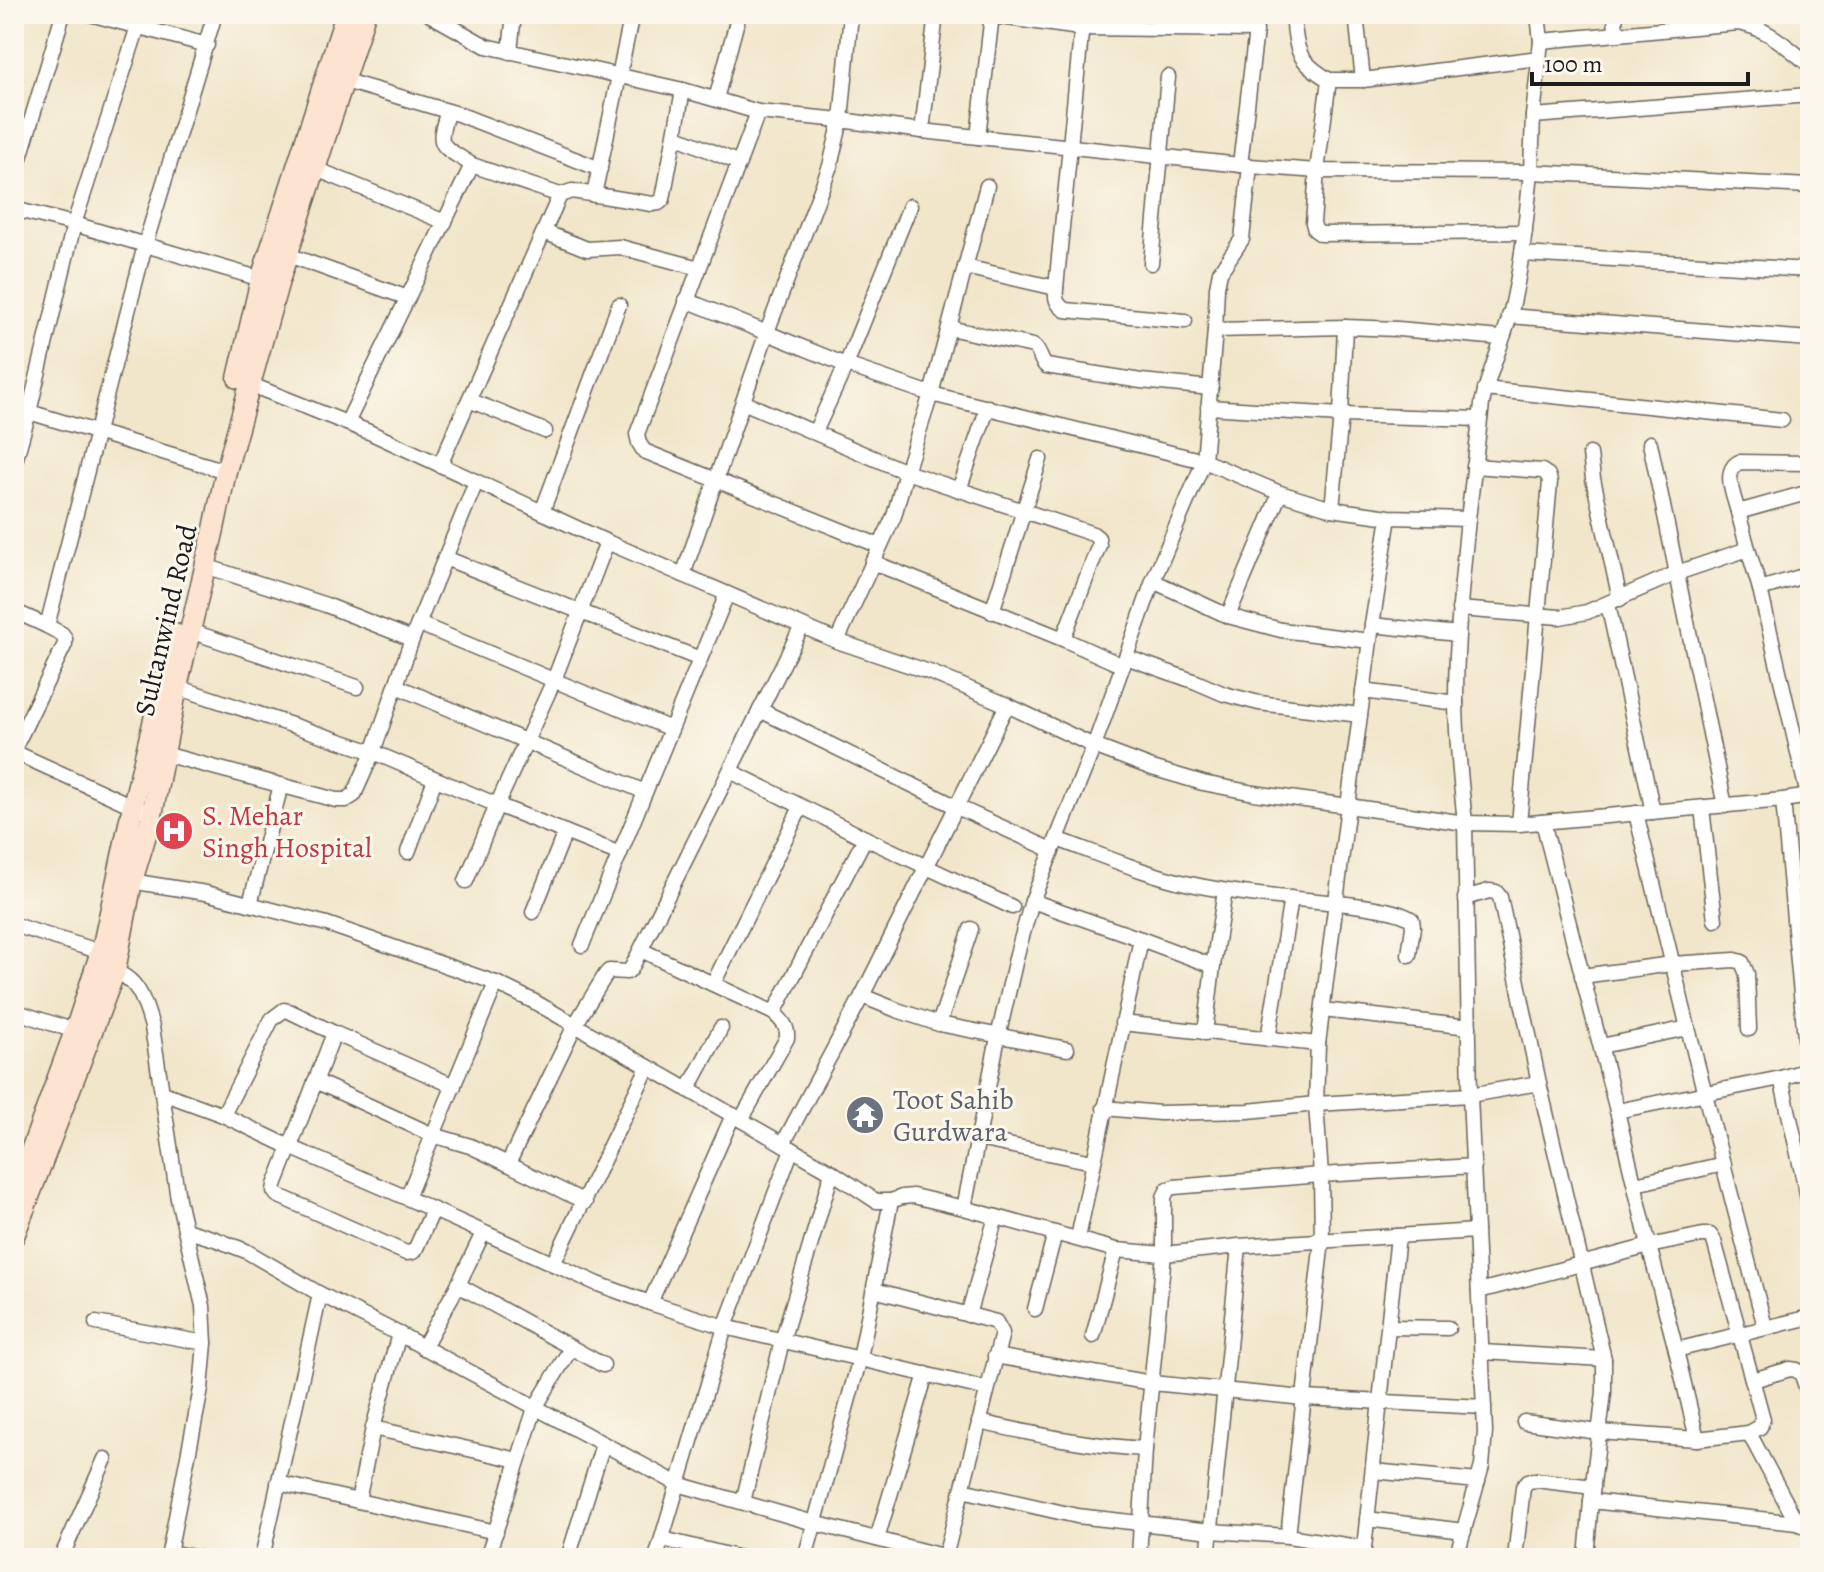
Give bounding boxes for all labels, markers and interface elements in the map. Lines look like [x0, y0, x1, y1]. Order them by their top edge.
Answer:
scale bar [1532, 36, 1748, 86]
text: 100 m [1544, 48, 1603, 80]
street label: Sultanwind Road [125, 520, 207, 720]
place label: S. Mehar Singh Hospital [202, 797, 372, 867]
hospital icon: S. Mehar Singh Hospital [153, 810, 195, 852]
place label: Toot Sahib Gurdwara [893, 1081, 1014, 1151]
temple icon: Toot Sahib Gurdwara [844, 1094, 886, 1136]

